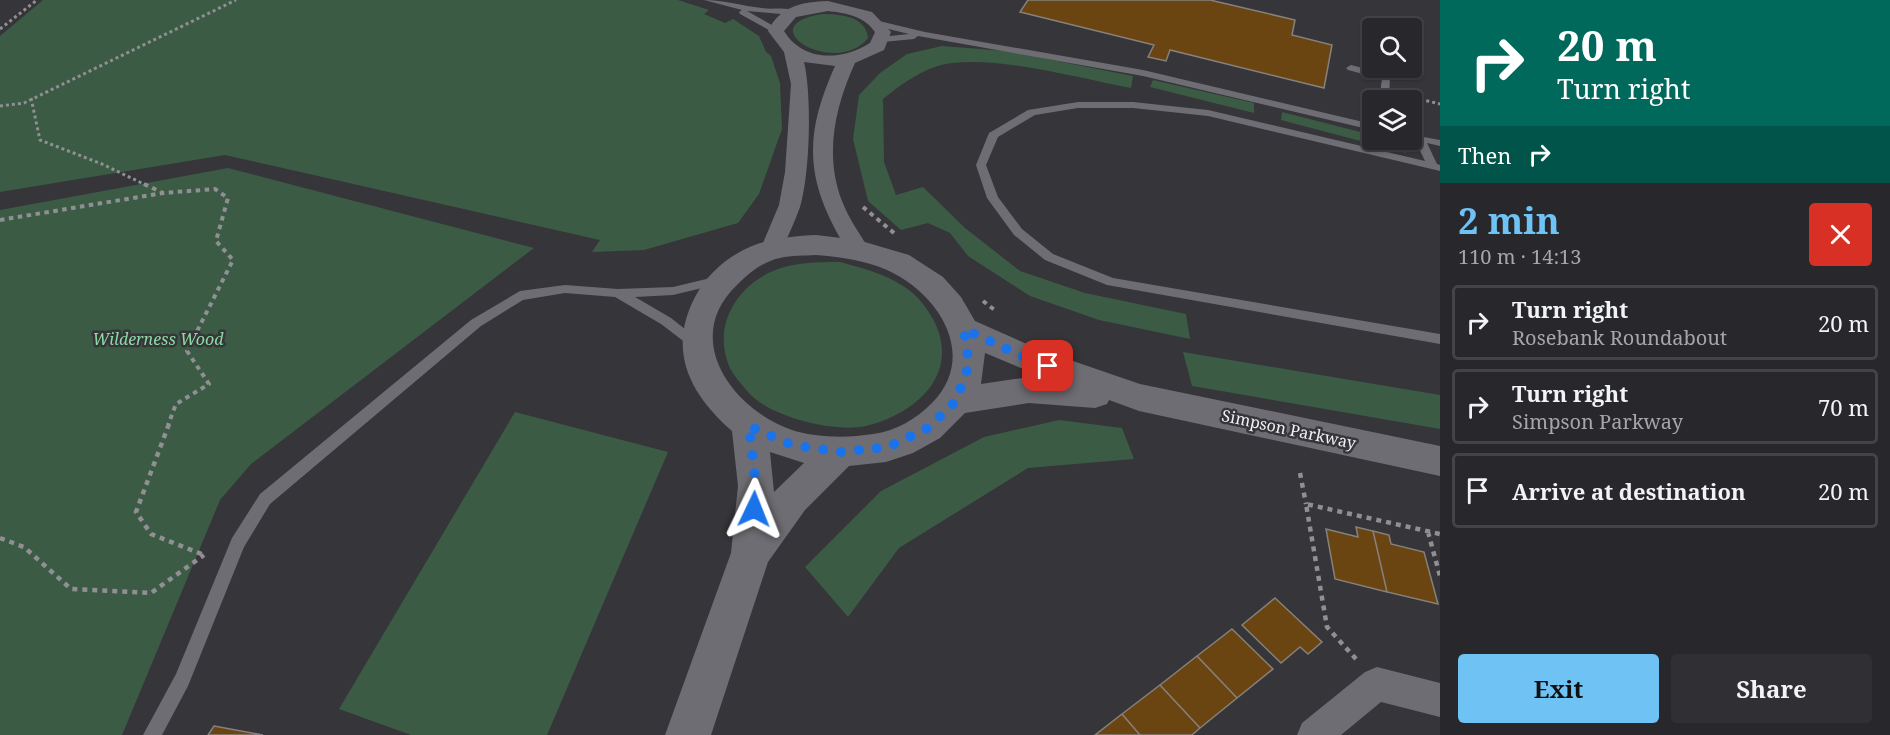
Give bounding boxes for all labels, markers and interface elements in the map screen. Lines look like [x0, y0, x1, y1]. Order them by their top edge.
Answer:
text: 20 m [1557, 16, 1657, 73]
map controls [1362, 18, 1422, 150]
button: search [1362, 18, 1422, 78]
icon: right [1458, 24, 1536, 102]
text: Turn right [1557, 70, 1690, 107]
button: layers [1362, 90, 1422, 150]
icon: right [1523, 138, 1556, 171]
text: Then [1458, 140, 1511, 170]
text: 2 min [1458, 196, 1560, 245]
button: close [1809, 203, 1872, 266]
text: 110 m · 14:13 [1458, 243, 1581, 270]
text: Turn right [1512, 294, 1628, 324]
icon: right [1461, 306, 1494, 339]
text: 20 m [1818, 308, 1869, 338]
text: Rosebank Roundabout [1512, 324, 1727, 351]
park label: Wilderness Wood [93, 328, 224, 350]
pin [1022, 340, 1073, 391]
icon: arrive [1031, 349, 1064, 382]
text: Turn right [1512, 378, 1628, 408]
icon: right [1461, 390, 1494, 423]
text: 70 m [1818, 392, 1869, 422]
street label: Simpson Parkway [1220, 404, 1359, 454]
text: Simpson Parkway [1512, 408, 1683, 435]
icon: arrive [1461, 474, 1494, 507]
text: Arrive at destination [1512, 476, 1746, 506]
text: 20 m [1818, 476, 1869, 506]
position arrow [722, 477, 786, 541]
button: Exit [1458, 654, 1659, 723]
button: Share [1671, 654, 1872, 723]

